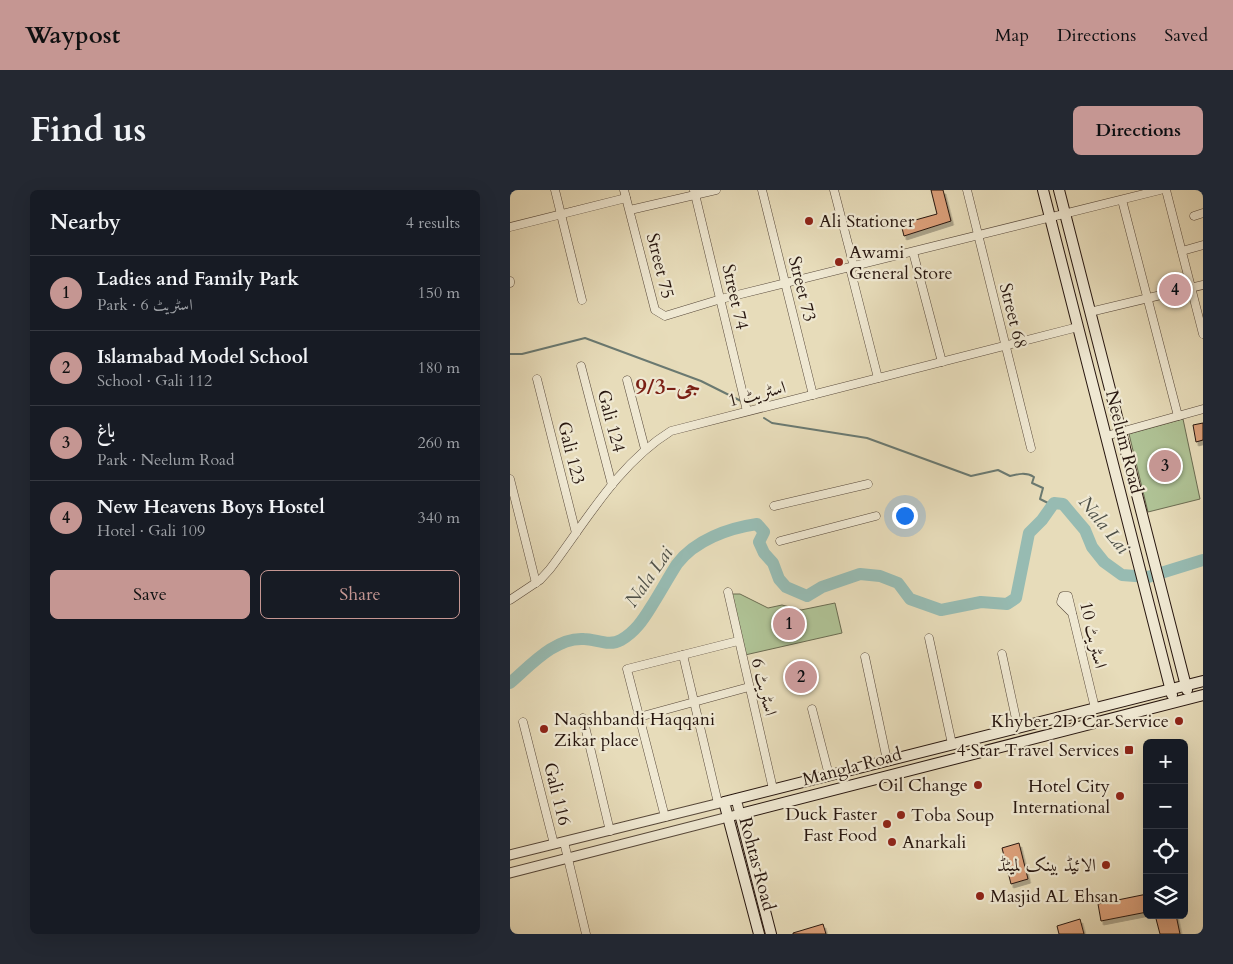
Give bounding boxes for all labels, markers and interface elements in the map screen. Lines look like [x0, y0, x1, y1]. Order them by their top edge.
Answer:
text: Waypost [25, 19, 120, 52]
text: Map [995, 23, 1029, 48]
text: Directions [1057, 23, 1136, 48]
text: Saved [1164, 23, 1208, 48]
text: Find us [30, 106, 146, 154]
button: Directions [1073, 106, 1203, 155]
text: Nearby [50, 208, 121, 237]
place label: Ali Stationer [819, 209, 915, 234]
text: 4 results [406, 212, 460, 234]
marker: Ali Stationer [803, 215, 815, 227]
street label: Street 75 [640, 231, 680, 301]
place label: Awami General Store [849, 240, 953, 286]
street label: Street 73 [782, 254, 822, 324]
marker: Awami General Store [833, 256, 845, 268]
street label: Street 74 [715, 262, 755, 332]
text: Ladies and Family Park [97, 266, 299, 292]
pin: 4 [1159, 271, 1191, 309]
street label: Street 68 [993, 281, 1033, 351]
text: 1 [62, 282, 70, 304]
text: 150 m [418, 282, 460, 304]
text: Park · اسٹریٹ 6 [97, 294, 193, 316]
text: Islamabad Model School [97, 344, 308, 370]
text: 2 [62, 357, 70, 379]
text: 180 m [418, 357, 460, 379]
text: School · Gali 112 [97, 370, 212, 392]
district label: جی-9/3 [636, 372, 700, 402]
street label: اسٹریٹ 1 [725, 375, 789, 413]
street label: Gali 124 [591, 387, 631, 455]
street label: Neelum Road [1099, 388, 1149, 497]
text: باغ [97, 418, 115, 444]
street label: Gali 123 [551, 419, 591, 487]
text: 3 [62, 432, 70, 454]
text: 260 m [418, 432, 460, 454]
pin: 3 [1149, 447, 1181, 485]
text: Park · Neelum Road [97, 449, 234, 471]
water label: Nala Lai [1072, 490, 1136, 560]
text: New Heavens Boys Hostel [97, 494, 325, 520]
your location [892, 503, 918, 529]
text: 4 [62, 507, 70, 529]
text: 340 m [418, 507, 460, 529]
text: Hotel · Gali 109 [97, 520, 205, 542]
water label: Nala Lai [619, 541, 680, 612]
button: Save [50, 570, 250, 619]
button: Share [260, 570, 460, 619]
street label: اسٹریٹ 10 [1073, 599, 1113, 671]
pin: 1 [773, 605, 805, 643]
street label: اسٹریٹ 6 [745, 655, 783, 719]
pin: 2 [785, 658, 817, 696]
place label: Naqshbandi Haqqani Zikar place [554, 707, 715, 753]
place label: Khyber 2D Car Service [991, 709, 1169, 734]
marker: Khyber 2D Car Service [1173, 715, 1185, 727]
marker: Naqshbandi Haqqani Zikar place [538, 723, 550, 735]
place label: 4 Star Travel Services [956, 738, 1119, 763]
map controls [1143, 739, 1188, 919]
button: + [1143, 739, 1188, 784]
street label: Mangla Road [800, 742, 905, 792]
marker: 4 Star Travel Services [1123, 744, 1135, 756]
street label: Gali 116 [537, 760, 577, 828]
place label: Oil Change [878, 773, 968, 798]
place label: Hotel City International [1012, 774, 1110, 820]
marker: Oil Change [972, 779, 984, 791]
button: − [1143, 784, 1188, 829]
marker: Hotel City International [1114, 790, 1126, 802]
place label: Duck Faster Fast Food [785, 802, 877, 848]
place label: Toba Soup [911, 803, 994, 828]
marker: Toba Soup [895, 809, 907, 821]
street label: Rohtas Road [733, 814, 782, 914]
marker: Duck Faster Fast Food [881, 818, 893, 830]
button: locate [1143, 829, 1188, 874]
place label: Anarkali [902, 830, 966, 855]
marker: Anarkali [886, 836, 898, 848]
place label: الائیڈ بینک لمیٹڈ [997, 853, 1096, 878]
marker: الائیڈ بینک لمیٹڈ [1100, 859, 1112, 871]
button: layers [1143, 874, 1188, 919]
place label: Masjid AL Ehsan [990, 884, 1120, 909]
marker: Masjid AL Ehsan [974, 890, 986, 902]

